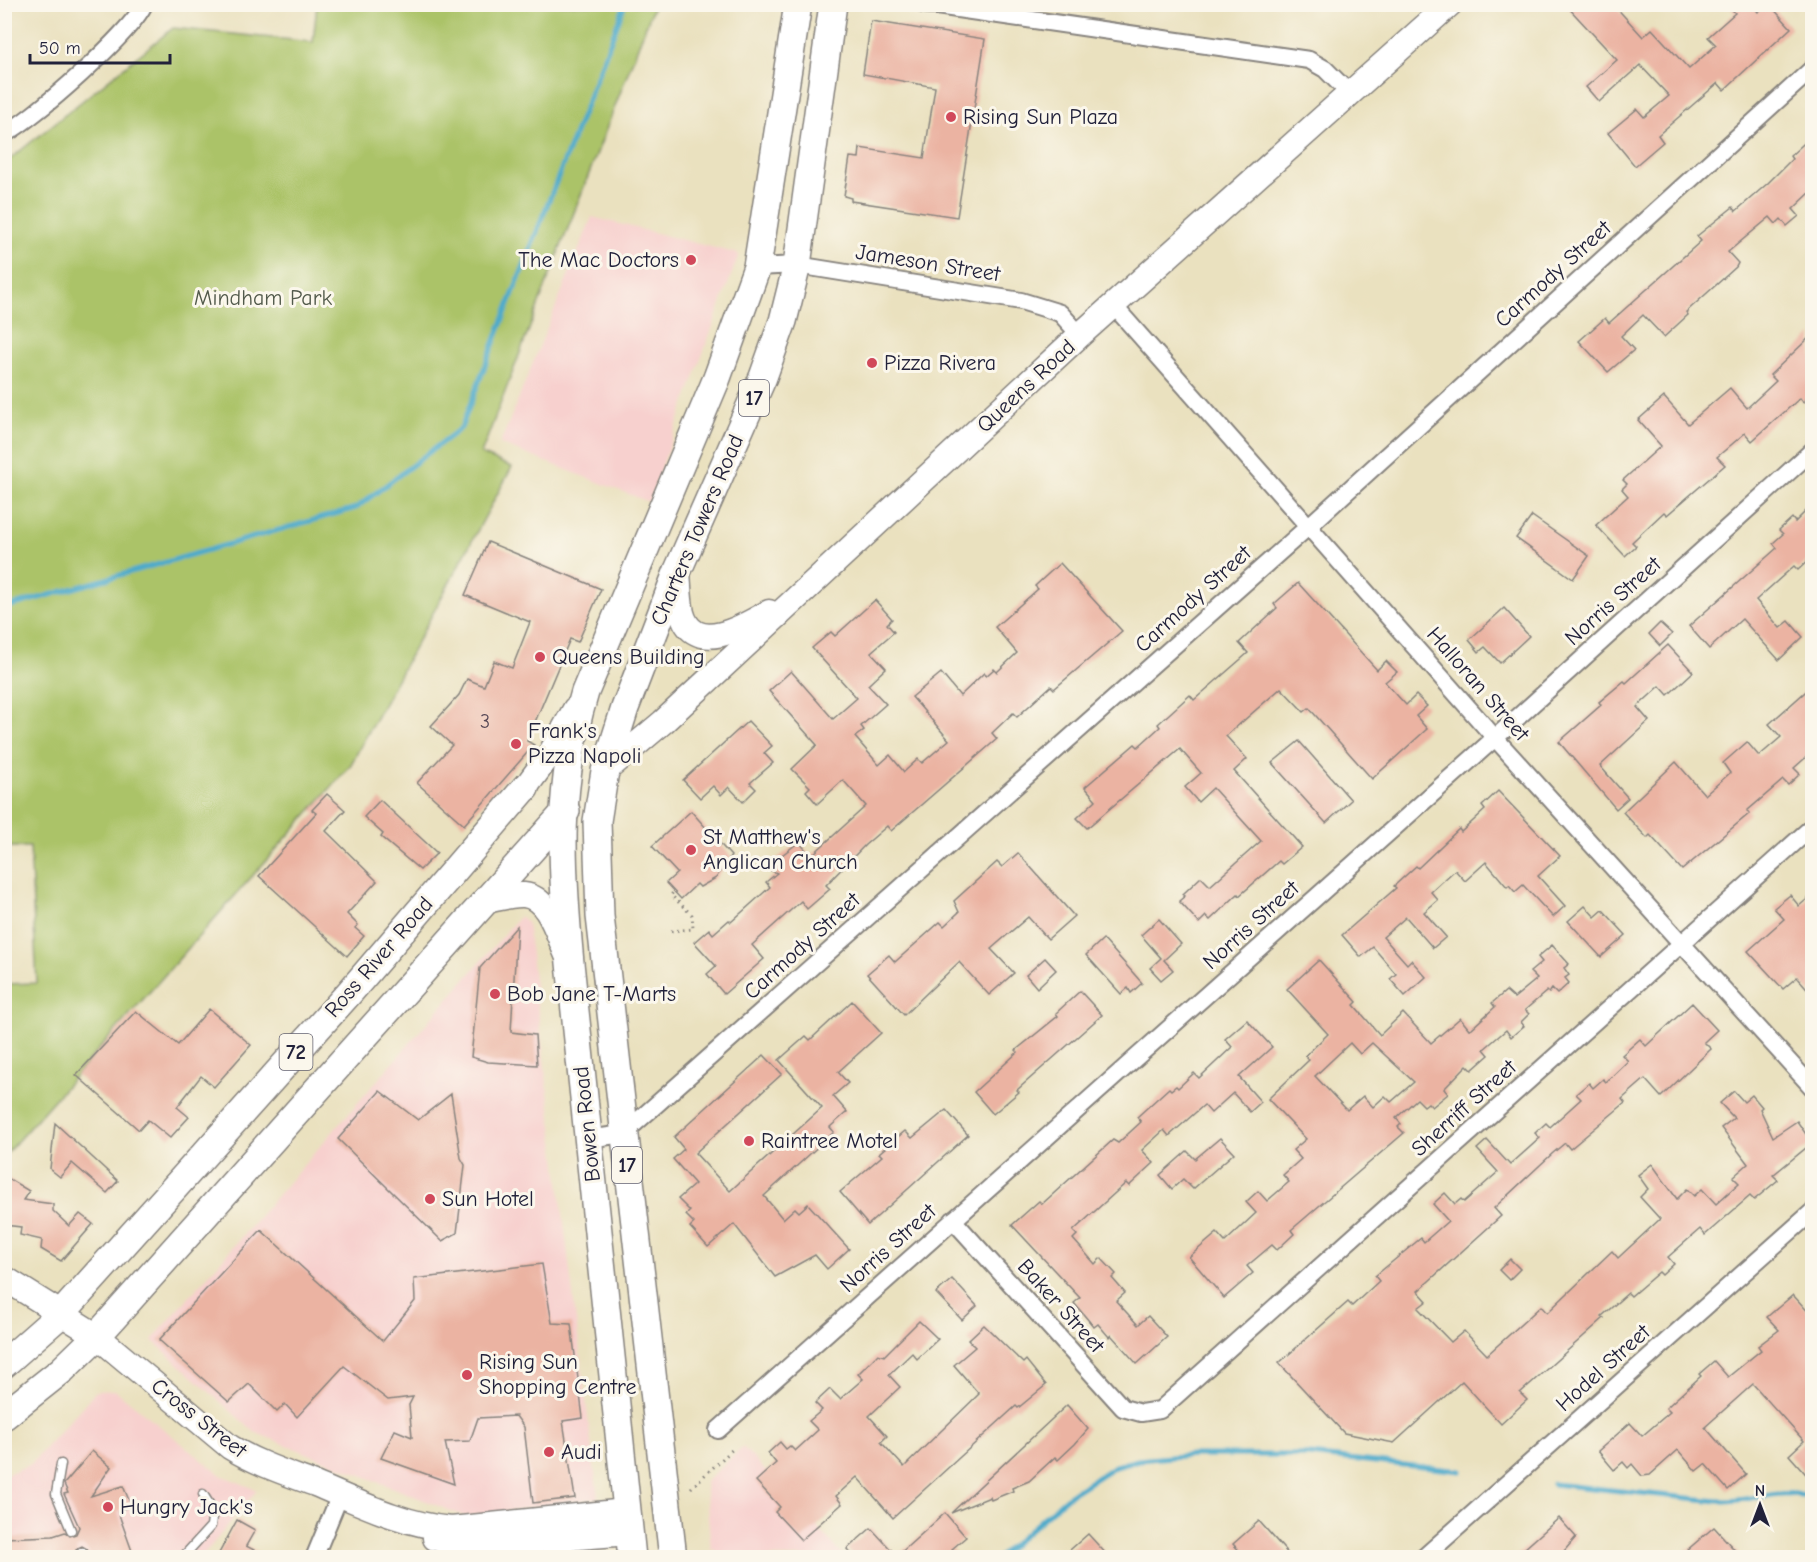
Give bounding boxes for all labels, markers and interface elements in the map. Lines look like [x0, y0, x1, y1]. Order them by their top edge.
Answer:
scale bar [30, 27, 170, 65]
text: 50 m [39, 38, 81, 59]
place label: Rising Sun Plaza [963, 104, 1118, 130]
marker: Rising Sun Plaza [944, 110, 958, 124]
street label: Carmody Street [1490, 215, 1617, 333]
street label: Jameson Street [854, 239, 1003, 287]
place label: The Mac Doctors [518, 247, 679, 273]
marker: The Mac Doctors [684, 253, 698, 267]
park label: Mindham Park [194, 285, 332, 311]
street label: Queens Road [971, 334, 1081, 438]
place label: Pizza Rivera [884, 350, 996, 376]
marker: Pizza Rivera [865, 356, 879, 370]
road number: 17 [739, 380, 769, 416]
street label: Charters Towers Road [645, 431, 749, 629]
street label: Carmody Street [1130, 540, 1257, 658]
street label: Norris Street [1560, 551, 1667, 651]
street label: Halloran Street [1421, 622, 1535, 747]
place label: Queens Building [552, 644, 705, 670]
marker: Queens Building [533, 650, 547, 664]
house number: 3 [480, 710, 490, 733]
place label: Frank's Pizza Napoli [528, 718, 642, 769]
marker: Frank's Pizza Napoli [509, 737, 523, 751]
place label: St Matthew's Anglican Church [703, 824, 858, 875]
marker: St Matthew's Anglican Church [684, 843, 698, 857]
street label: Norris Street [1198, 875, 1305, 975]
street label: Carmody Street [739, 887, 866, 1005]
street label: Ross River Road [320, 891, 438, 1023]
place label: Bob Jane T-Marts [507, 981, 676, 1007]
marker: Bob Jane T-Marts [488, 987, 502, 1001]
road number: 72 [280, 1034, 312, 1070]
street label: Sherriff Street [1406, 1054, 1522, 1162]
street label: Bowen Road [568, 1065, 606, 1183]
place label: Raintree Motel [761, 1128, 898, 1154]
marker: Raintree Motel [742, 1134, 756, 1148]
road number: 17 [612, 1147, 642, 1183]
place label: Sun Hotel [442, 1186, 534, 1212]
marker: Sun Hotel [423, 1192, 437, 1206]
street label: Norris Street [835, 1198, 942, 1298]
street label: Baker Street [1012, 1254, 1110, 1359]
street label: Hodel Street [1551, 1319, 1656, 1417]
place label: Rising Sun Shopping Centre [479, 1349, 636, 1400]
marker: Rising Sun Shopping Centre [460, 1368, 474, 1382]
street label: Cross Street [146, 1373, 253, 1464]
place label: Audi [561, 1439, 602, 1465]
marker: Audi [542, 1445, 556, 1459]
north arrow [1730, 1475, 1790, 1535]
text: N [1755, 1482, 1765, 1500]
place label: Hungry Jack's [120, 1494, 253, 1520]
marker: Hungry Jack's [101, 1500, 115, 1514]

